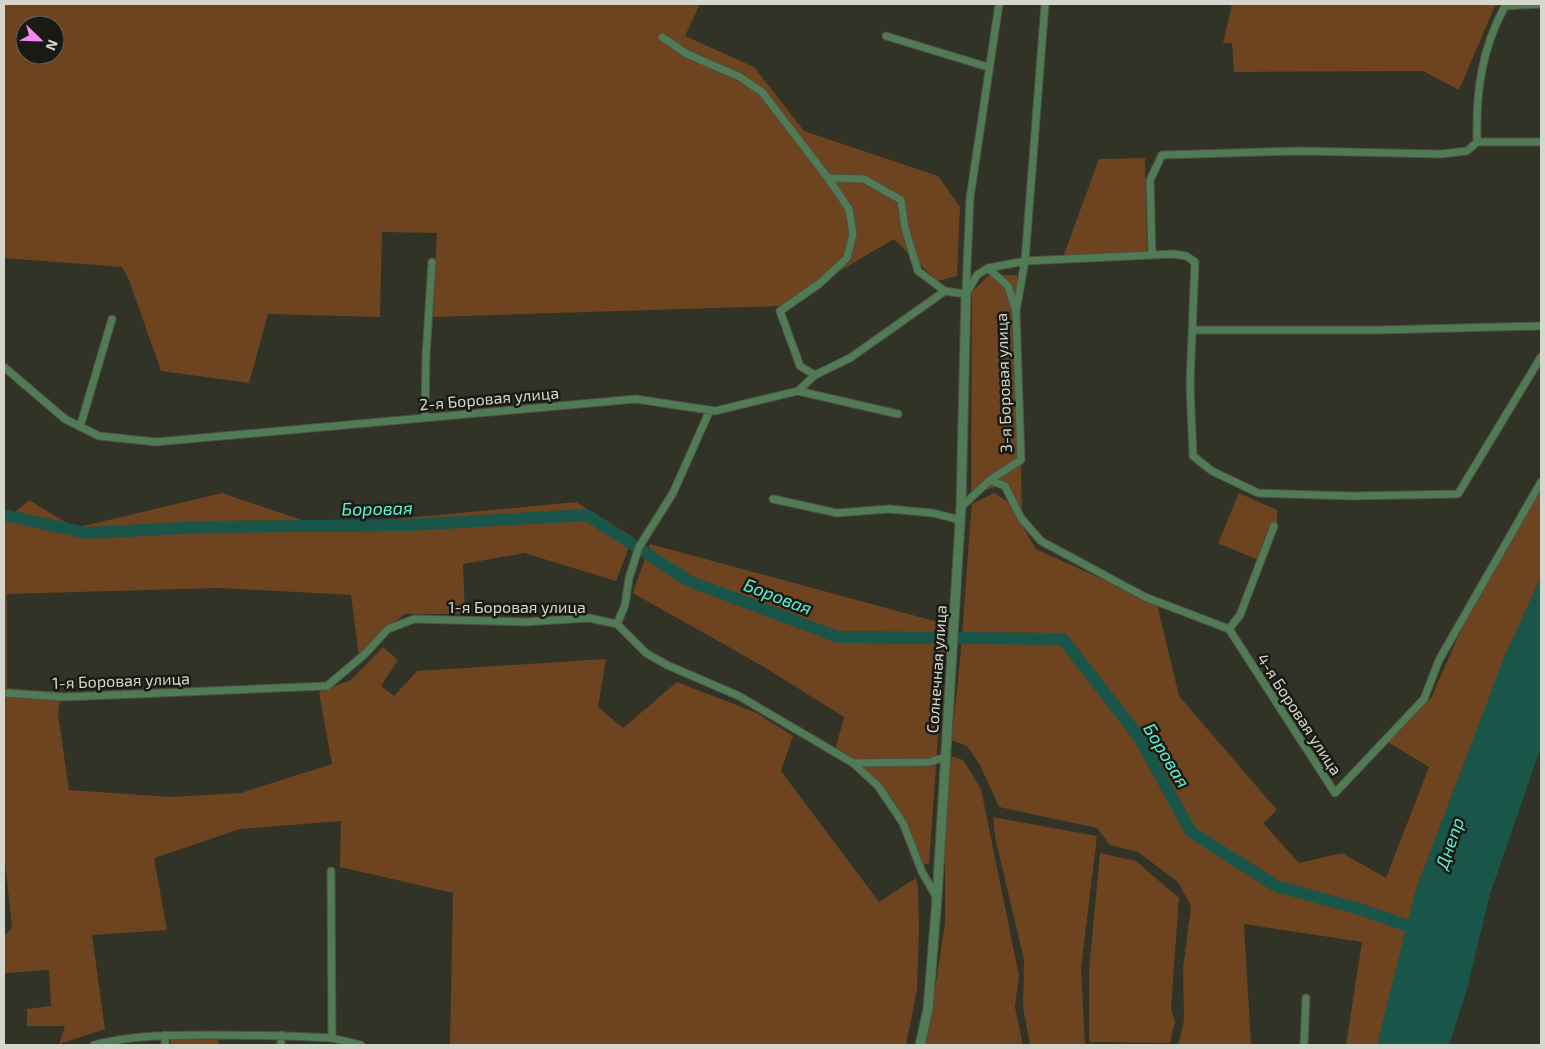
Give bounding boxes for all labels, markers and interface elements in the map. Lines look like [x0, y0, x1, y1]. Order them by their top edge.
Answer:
north arrow [15, 15, 65, 65]
text: N [43, 37, 62, 53]
street label: 3-я Боровая улица [991, 313, 1016, 453]
street label: 2-я Боровая улица [418, 382, 560, 415]
water label: Боровая [341, 496, 413, 520]
water label: Боровая [741, 573, 815, 619]
street label: 1-я Боровая улица [448, 597, 586, 617]
street label: Солнечная улица [922, 604, 951, 734]
street label: 4-я Боровая улица [1253, 650, 1346, 779]
street label: 1-я Боровая улица [52, 668, 190, 693]
water label: Боровая [1139, 719, 1195, 791]
water label: Днепр [1430, 814, 1468, 873]

